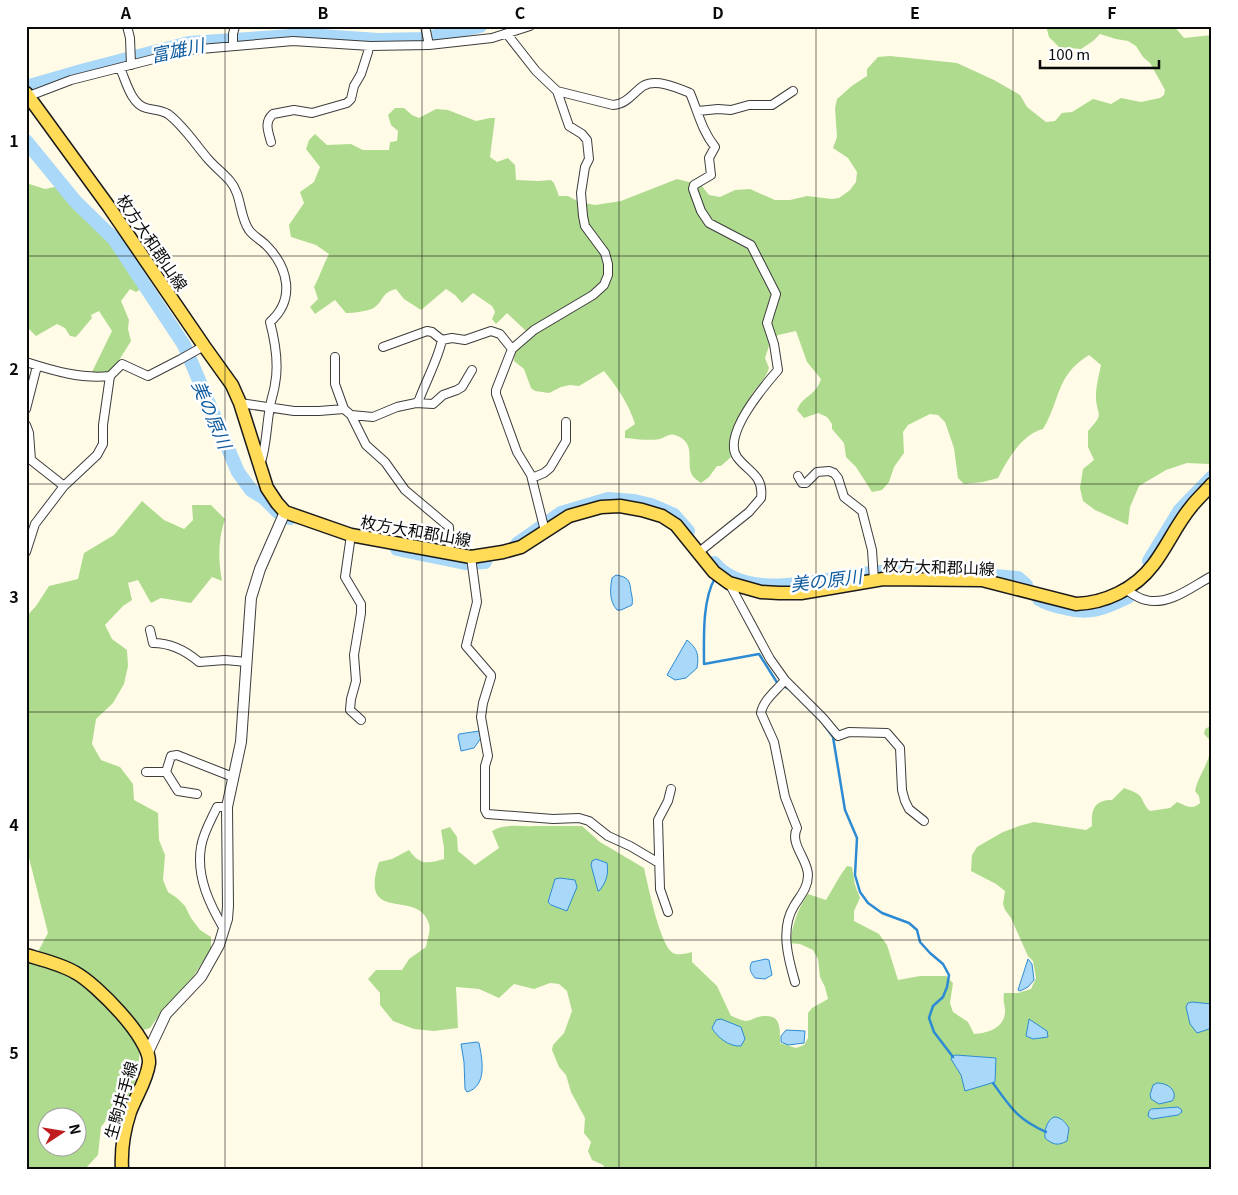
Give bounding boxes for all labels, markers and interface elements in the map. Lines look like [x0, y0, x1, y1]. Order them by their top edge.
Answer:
text: A [120, 0, 132, 24]
text: B [318, 0, 329, 24]
text: C [515, 0, 526, 24]
text: D [712, 0, 724, 24]
text: E [910, 0, 920, 24]
text: F [1107, 0, 1117, 24]
water label: 富雄川 [148, 30, 208, 67]
scale bar [1040, 38, 1159, 70]
text: 100 m [1048, 43, 1090, 64]
text: 1 [9, 128, 19, 152]
street label: 枚方大和郡山線 [112, 189, 194, 295]
text: 2 [9, 356, 19, 380]
water label: 美の原川 [187, 376, 240, 454]
street label: 枚方大和郡山線 [359, 508, 473, 552]
street label: 枚方大和郡山線 [883, 552, 995, 580]
water label: 美の原川 [789, 561, 865, 596]
text: 3 [9, 584, 19, 608]
text: 4 [9, 812, 19, 836]
text: 5 [9, 1040, 19, 1064]
street label: 生駒井手線 [97, 1058, 143, 1142]
north arrow [38, 1108, 88, 1158]
text: N [65, 1122, 87, 1136]

